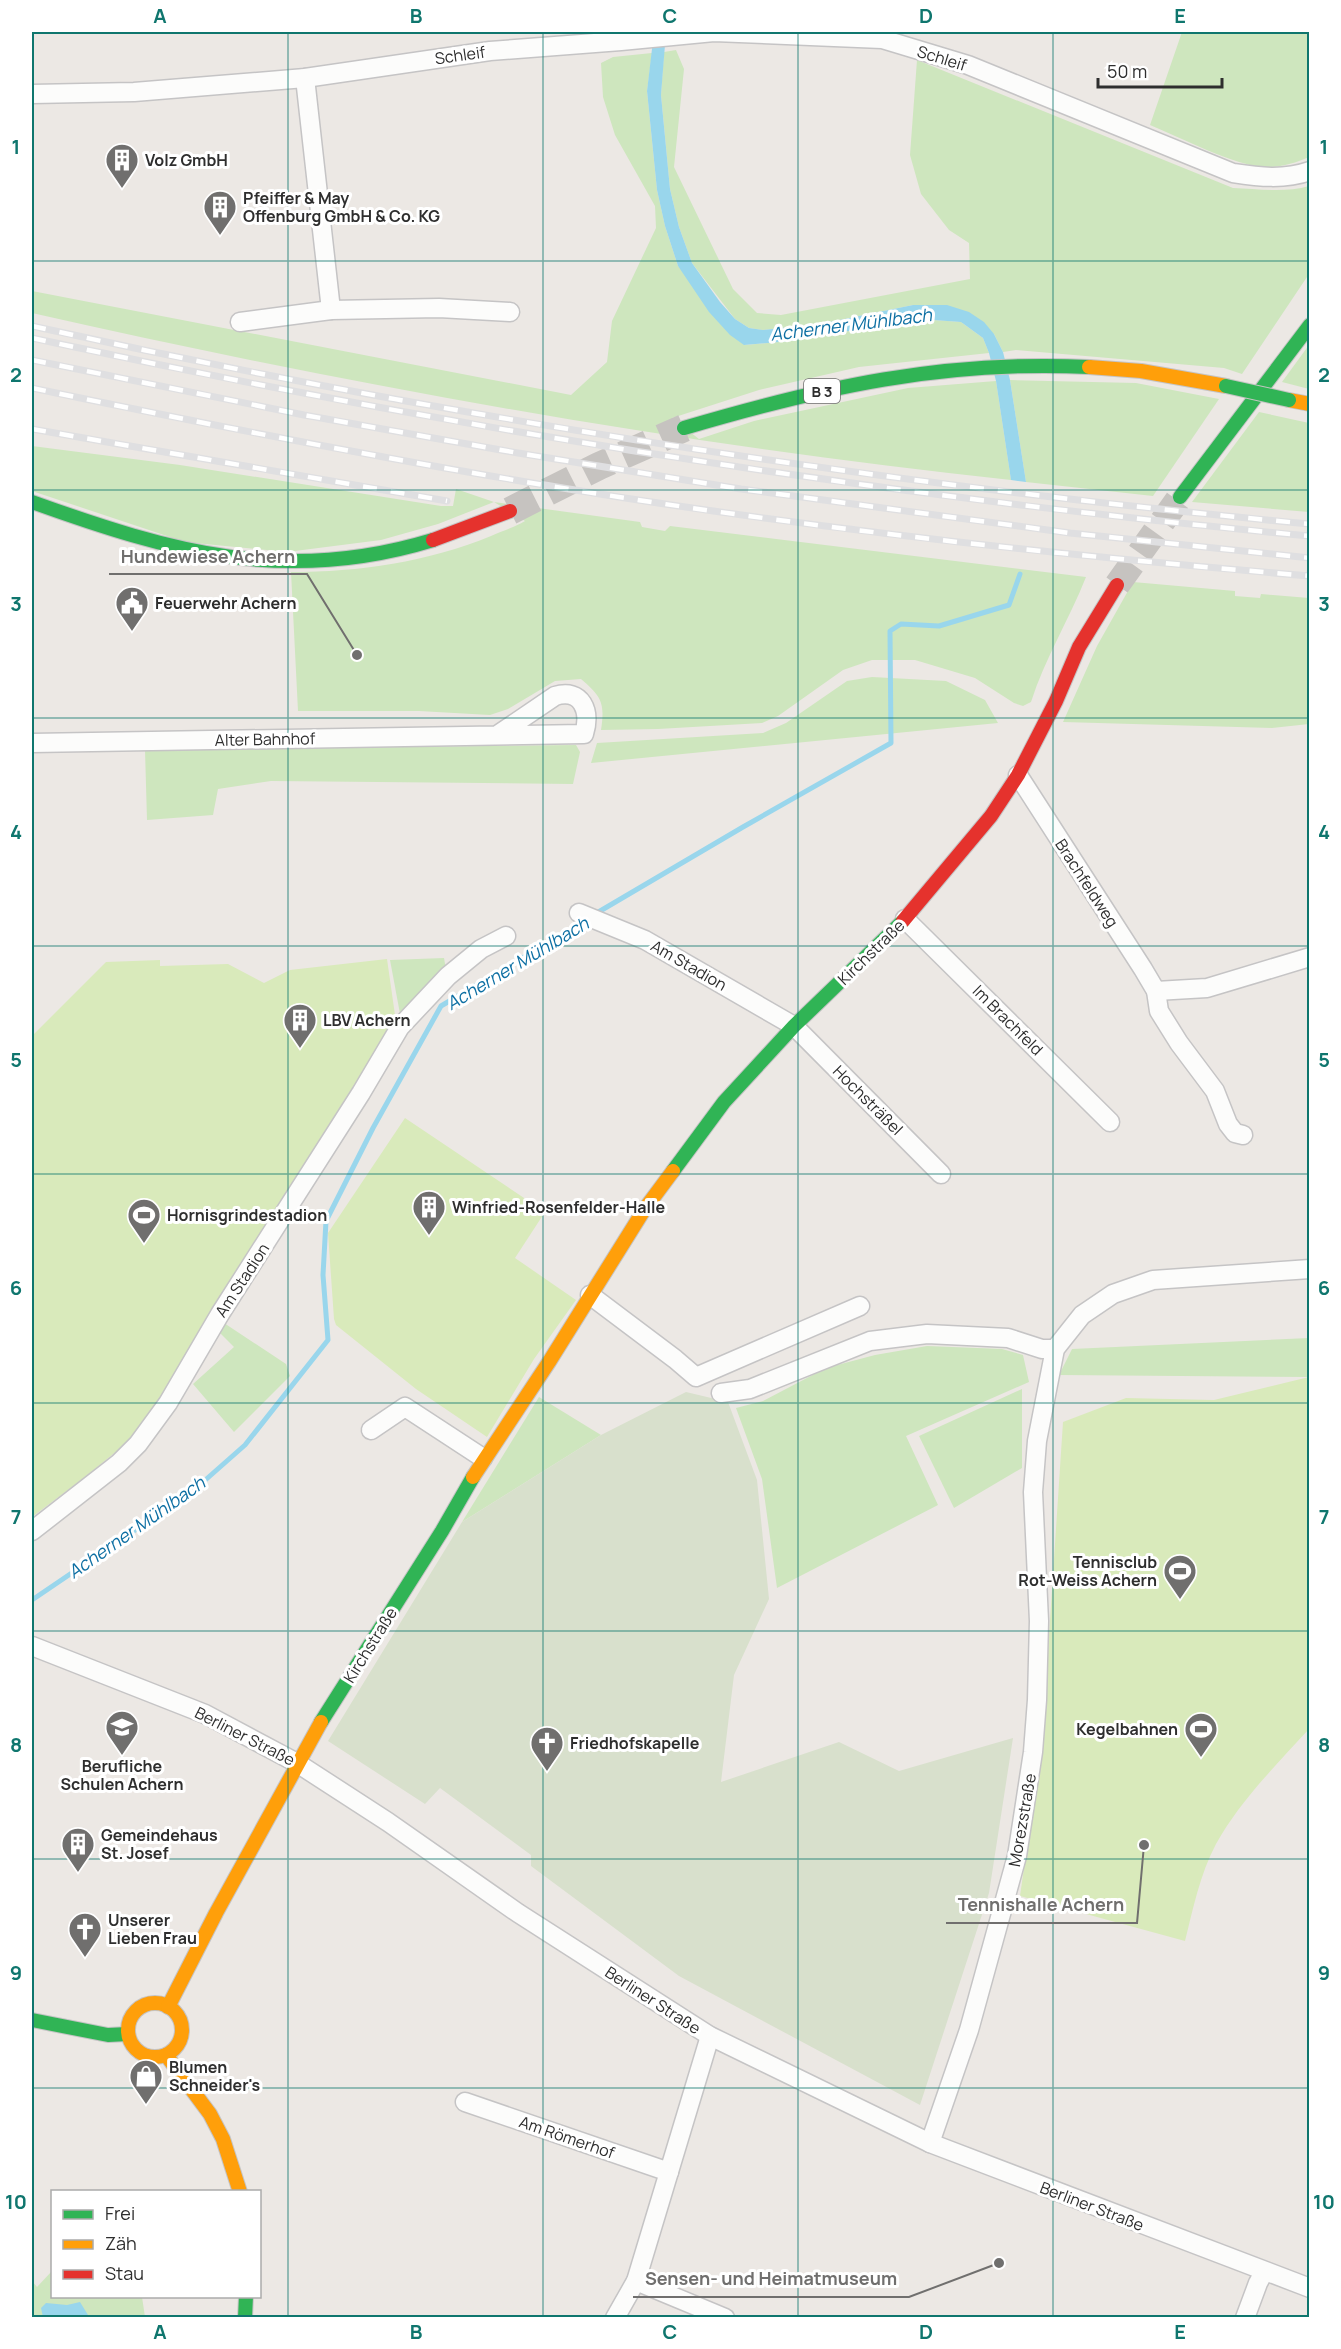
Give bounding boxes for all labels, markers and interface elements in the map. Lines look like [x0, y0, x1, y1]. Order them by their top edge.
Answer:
text: A [153, 2, 167, 29]
text: B [410, 2, 423, 29]
text: C [663, 2, 677, 29]
text: D [919, 2, 933, 29]
text: E [1174, 2, 1186, 29]
street label: Schleif [915, 40, 970, 76]
street label: Schleif [433, 41, 487, 69]
scale bar [1098, 51, 1222, 89]
text: 50 m [1107, 59, 1147, 83]
text: 1 [12, 133, 20, 160]
text: 1 [1320, 133, 1328, 160]
building icon: Volz GmbH [104, 142, 140, 189]
place label: Volz GmbH [145, 149, 228, 171]
place label: Pfeiffer & May Offenburg GmbH & Co. KG [243, 187, 440, 227]
building icon: Pfeiffer & May Offenburg GmbH & Co. KG [202, 189, 238, 236]
water label: Acherner Mühlbach [769, 302, 934, 346]
text: 2 [10, 361, 22, 388]
text: 2 [1318, 361, 1330, 388]
road number: B 3 [804, 379, 840, 403]
callout: Hundewiese Achern [109, 538, 307, 574]
text: Hundewiese Achern [121, 544, 295, 568]
public building icon: Feuerwehr Achern [114, 585, 150, 632]
text: 3 [10, 590, 22, 617]
text: 3 [1318, 590, 1330, 617]
place label: Feuerwehr Achern [155, 592, 297, 614]
street label: Alter Bahnhof [215, 727, 316, 751]
text: 4 [10, 818, 22, 845]
text: 4 [1318, 818, 1330, 845]
street label: Brachfeldweg [1050, 835, 1124, 931]
water label: Acherner Mühlbach [441, 910, 594, 1015]
street label: Kirchstraße [833, 914, 909, 990]
street label: Am Stadion [647, 934, 731, 996]
street label: Im Brachfeld [968, 980, 1048, 1060]
building icon: LBV Achern [282, 1002, 318, 1049]
place label: LBV Achern [323, 1009, 411, 1031]
text: 5 [10, 1046, 22, 1073]
text: 5 [1318, 1046, 1330, 1073]
street label: Hochsträßel [828, 1060, 908, 1140]
building icon: Winfried-Rosenfelder-Halle [411, 1189, 447, 1236]
place label: Winfried-Rosenfelder-Halle [452, 1196, 665, 1218]
sports icon: Hornisgrindestadion [126, 1197, 162, 1244]
place label: Hornisgrindestadion [167, 1204, 327, 1226]
street label: Am Stadion [210, 1239, 274, 1321]
text: 6 [10, 1274, 22, 1301]
text: 6 [1318, 1274, 1330, 1301]
water label: Acherner Mühlbach [63, 1470, 210, 1583]
text: 7 [11, 1503, 21, 1530]
text: 7 [1319, 1503, 1329, 1530]
place label: Tennisclub Rot-Weiss Achern [1018, 1551, 1157, 1591]
sports icon: Tennisclub Rot-Weiss Achern [1162, 1553, 1198, 1600]
street label: Kirchstraße [338, 1603, 402, 1687]
street label: Berliner Straße [191, 1701, 299, 1771]
school or university icon: Berufliche Schulen Achern [104, 1709, 140, 1756]
sports icon: Kegelbahnen [1183, 1711, 1219, 1758]
place label: Kegelbahnen [1076, 1718, 1178, 1740]
church icon: Friedhofskapelle [529, 1725, 565, 1772]
text: 8 [10, 1731, 22, 1758]
text: 8 [1318, 1731, 1330, 1758]
place label: Friedhofskapelle [570, 1732, 700, 1754]
place label: Berufliche Schulen Achern [61, 1755, 183, 1795]
street label: Morezstraße [1003, 1772, 1041, 1868]
place label: Gemeindehaus St. Josef [101, 1824, 218, 1864]
building icon: Gemeindehaus St. Josef [60, 1826, 96, 1873]
callout: Tennishalle Achern [946, 1887, 1137, 1923]
text: Tennishalle Achern [958, 1892, 1124, 1916]
place label: Unserer Lieben Frau [108, 1909, 197, 1949]
church icon: Unserer Lieben Frau [67, 1911, 103, 1958]
text: 9 [10, 1959, 22, 1986]
text: 9 [1318, 1959, 1330, 1986]
street label: Berliner Straße [601, 1961, 705, 2039]
place label: Blumen Schneider's [169, 2056, 261, 2096]
shop icon: Blumen Schneider's [128, 2058, 164, 2105]
street label: Am Römerhof [516, 2110, 618, 2164]
street label: Berliner Straße [1037, 2176, 1147, 2236]
text: 10 [5, 2188, 27, 2215]
text: 10 [1313, 2188, 1335, 2215]
legend [51, 2190, 261, 2298]
text: Frei [105, 2201, 135, 2225]
text: Zäh [105, 2231, 137, 2255]
text: Stau [105, 2261, 144, 2285]
callout: Sensen- und Heimatmuseum [633, 2261, 909, 2297]
text: Sensen- und Heimatmuseum [645, 2266, 897, 2290]
text: A [153, 2318, 167, 2345]
text: B [410, 2318, 423, 2345]
text: C [663, 2318, 677, 2345]
text: D [919, 2318, 933, 2345]
text: E [1174, 2318, 1186, 2345]

